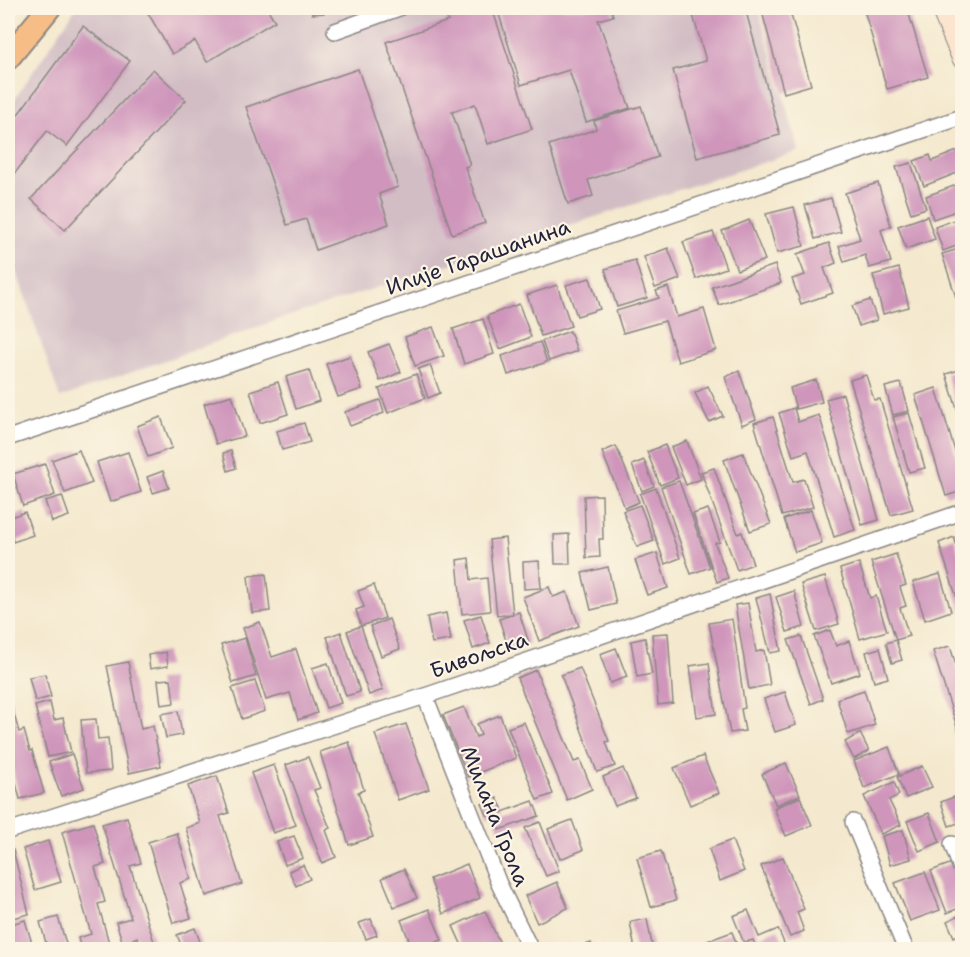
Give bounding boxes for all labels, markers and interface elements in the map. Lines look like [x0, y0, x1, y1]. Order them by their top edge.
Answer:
street label: Илије Гарашанина [382, 212, 574, 302]
street label: Бивољска [426, 625, 532, 685]
street label: Милана Грола [454, 742, 536, 890]

